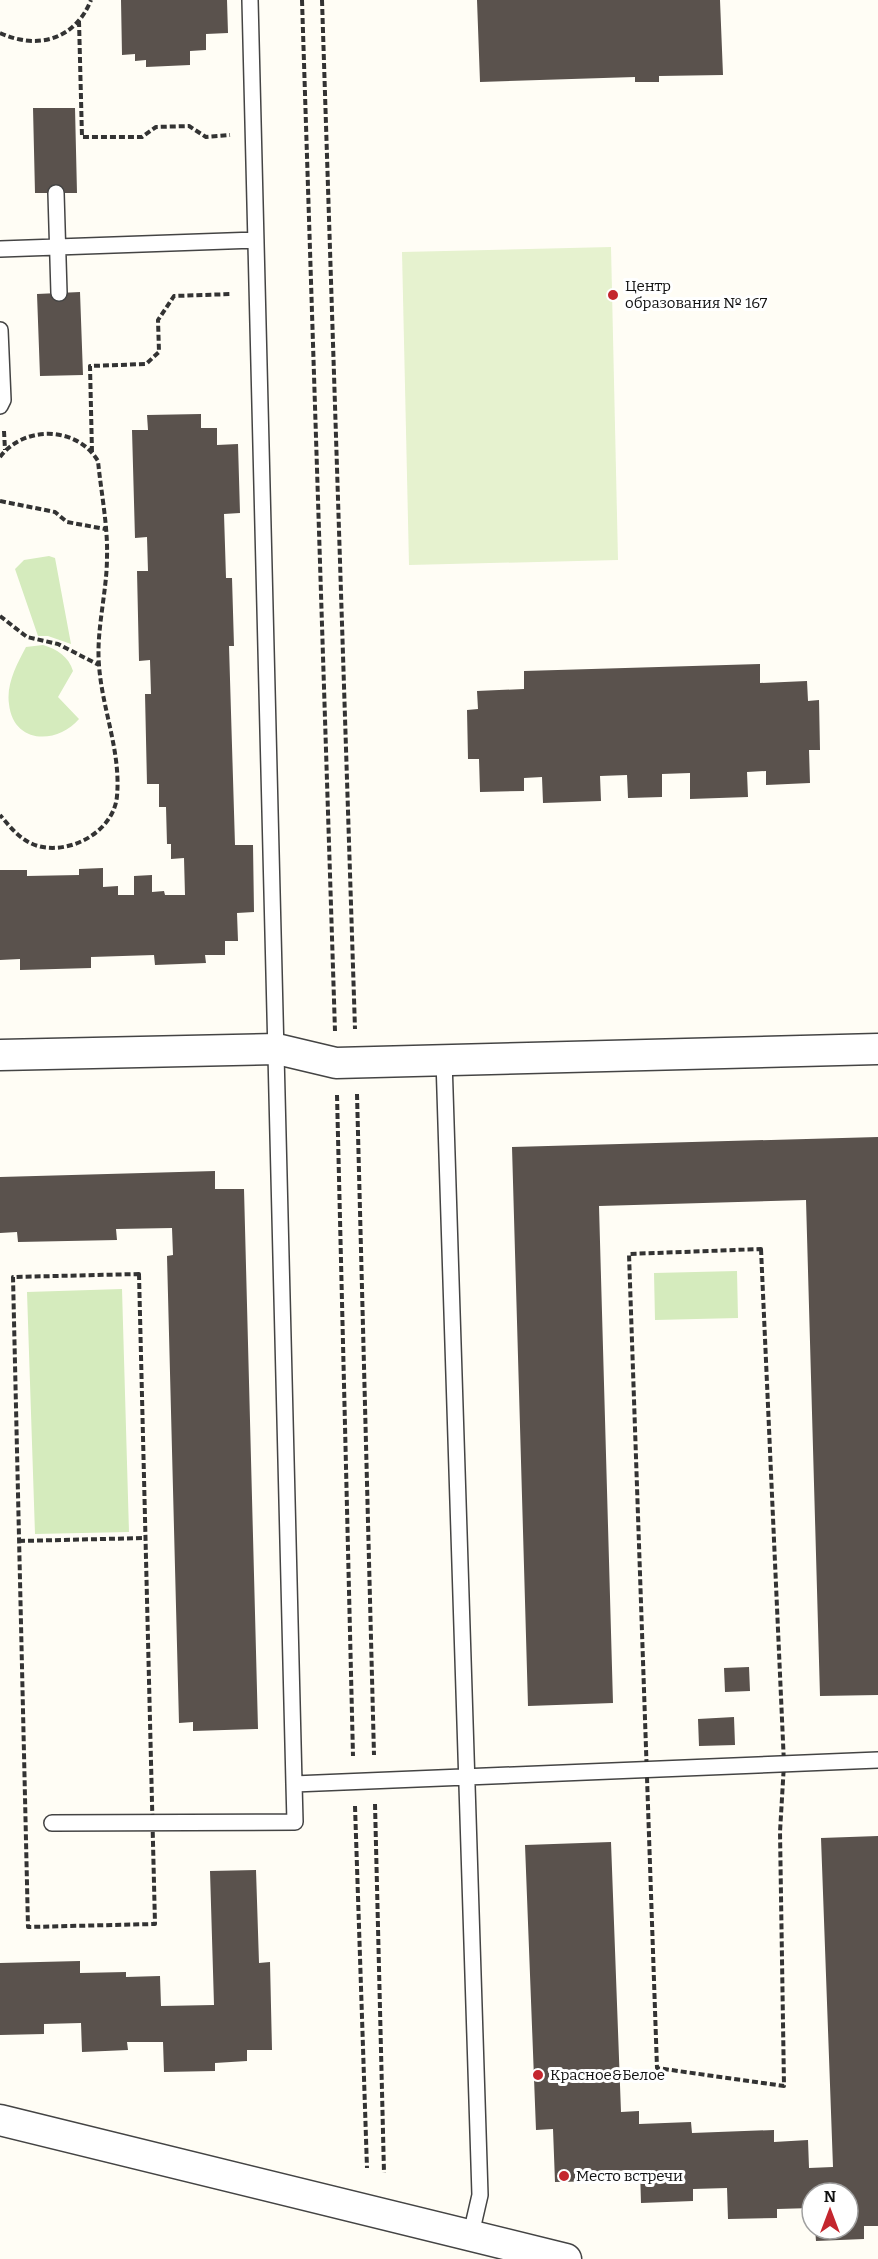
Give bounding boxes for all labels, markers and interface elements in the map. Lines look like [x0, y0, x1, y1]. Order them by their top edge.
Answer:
place label: Центр образования № 167 [625, 277, 768, 312]
marker: Центр образования № 167 [606, 288, 620, 302]
place label: Красное&Белое [550, 2066, 665, 2084]
marker: Красное&Белое [531, 2068, 545, 2082]
place label: Место встречи [576, 2167, 683, 2185]
marker: Место встречи [557, 2169, 571, 2183]
north arrow [800, 2181, 860, 2241]
text: N [824, 2187, 836, 2206]

